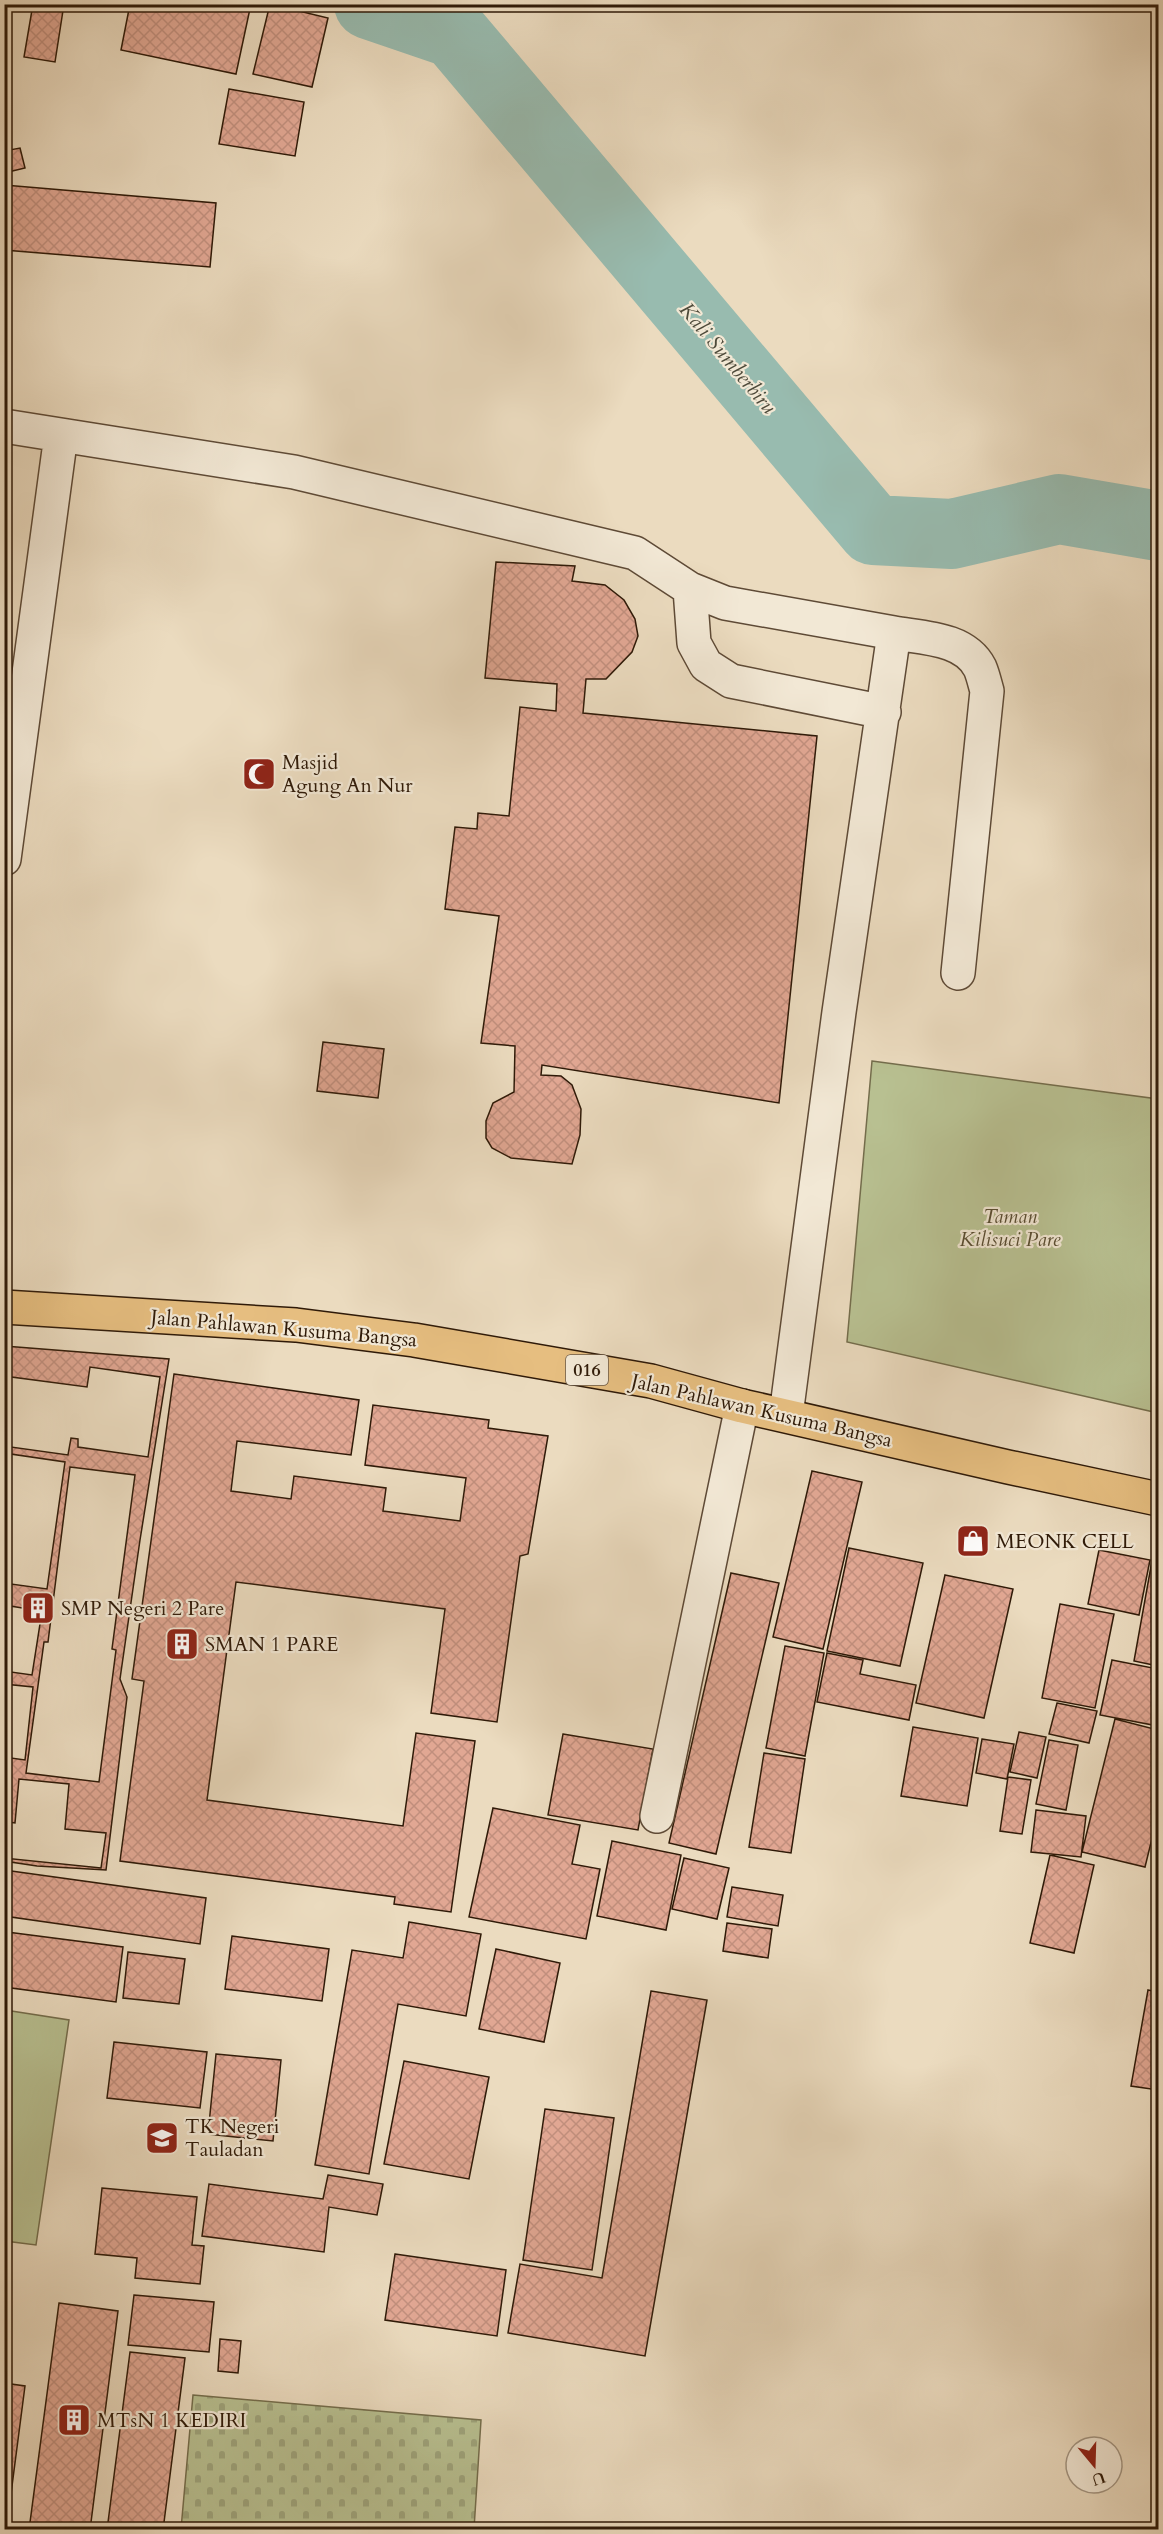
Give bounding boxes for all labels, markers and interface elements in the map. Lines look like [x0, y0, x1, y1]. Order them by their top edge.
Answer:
water label: Kali Sumberbiru [672, 296, 783, 421]
place label: Masjid Agung An Nur [282, 749, 413, 799]
mosque icon: Masjid Agung An Nur [241, 756, 277, 792]
park label: Taman Kilisuci Pare [960, 1203, 1061, 1253]
street label: Jalan Pahlawan Kusuma Bangsa [147, 1303, 419, 1354]
road number: 016 [566, 1355, 608, 1385]
street label: Jalan Pahlawan Kusuma Bangsa [626, 1367, 895, 1454]
shop icon: MEONK CELL [955, 1523, 991, 1559]
place label: MEONK CELL [996, 1528, 1135, 1555]
building icon: SMP Negeri 2 Pare [20, 1590, 56, 1626]
place label: SMP Negeri 2 Pare [61, 1595, 224, 1622]
building icon: SMAN 1 PARE [164, 1626, 200, 1662]
place label: SMAN 1 PARE [205, 1631, 338, 1658]
place label: TK Negeri Tauladan [185, 2113, 280, 2163]
school or university icon: TK Negeri Tauladan [144, 2120, 180, 2156]
building icon: MTsN 1 KEDIRI [56, 2402, 92, 2438]
place label: MTsN 1 KEDIRI [97, 2407, 246, 2434]
north arrow [1064, 2435, 1124, 2495]
text: U [1089, 2466, 1108, 2491]

